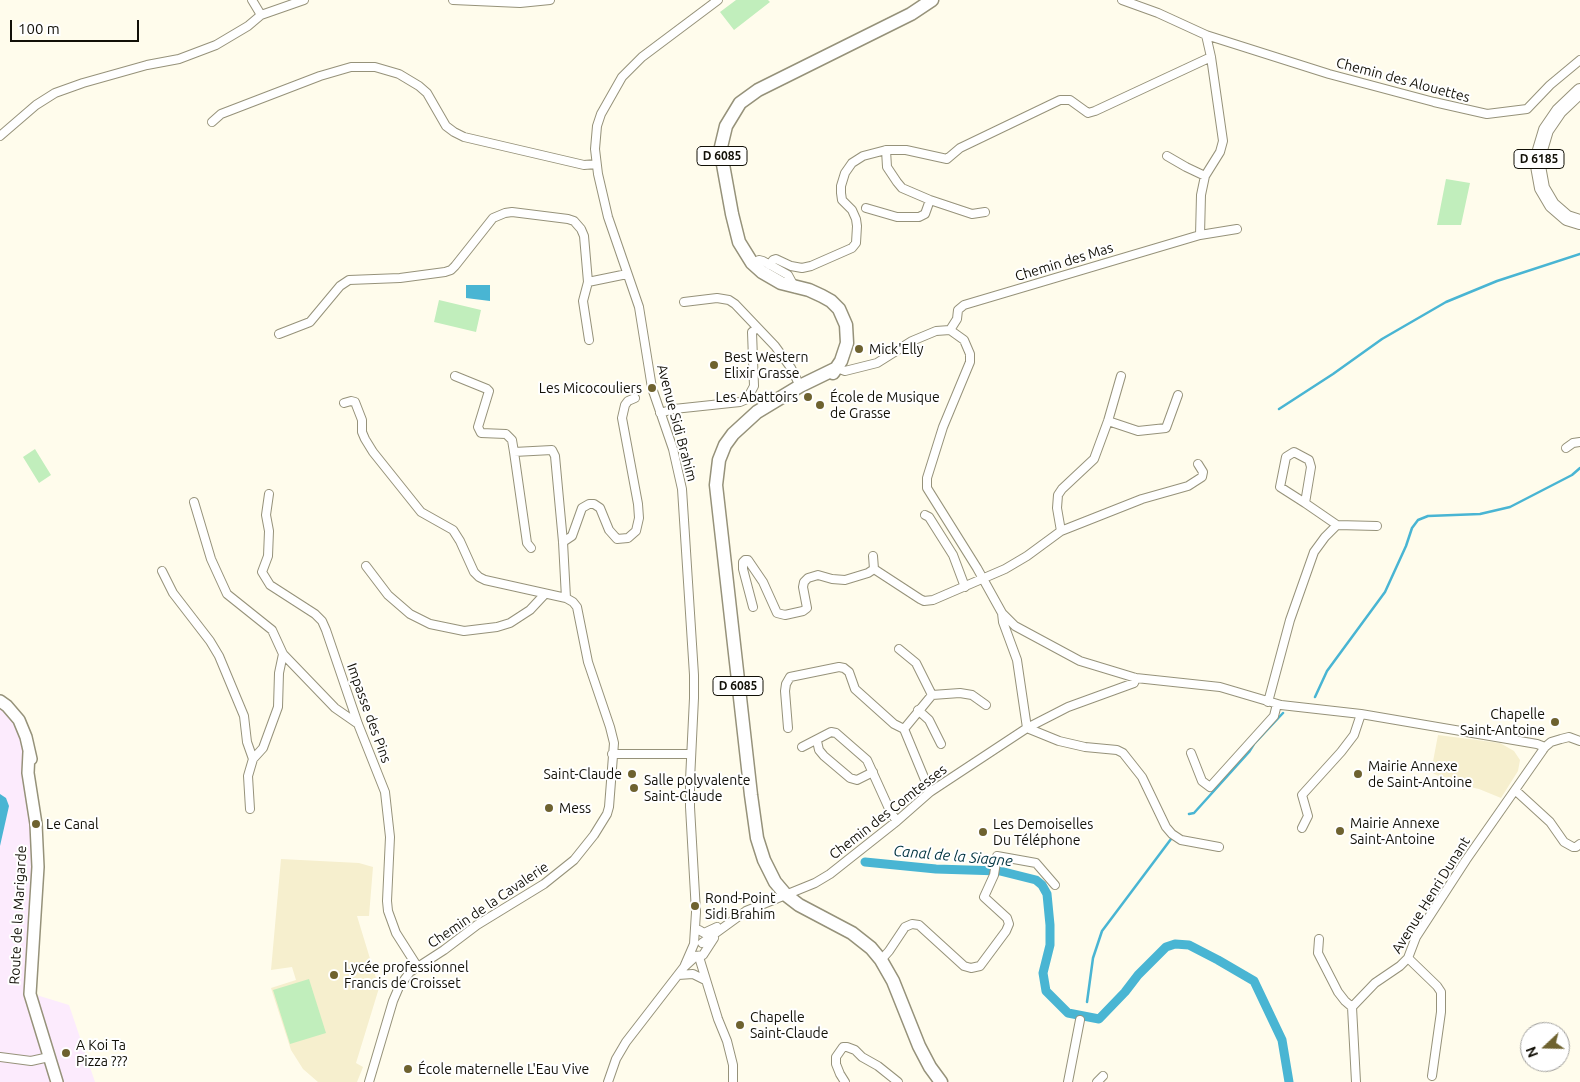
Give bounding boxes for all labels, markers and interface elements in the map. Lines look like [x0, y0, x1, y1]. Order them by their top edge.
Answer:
scale bar [12, 10, 141, 42]
text: 100 m [18, 20, 60, 37]
street label: Chemin des Alouettes [1334, 54, 1472, 106]
road number: D 6085 [697, 146, 747, 166]
road number: D 6185 [1514, 150, 1564, 168]
street label: Chemin des Mas [1013, 239, 1115, 285]
place label: Mick'Elly [869, 341, 923, 357]
marker: Mick'Elly [853, 343, 865, 355]
place label: Best Western Elixir Grasse [724, 349, 808, 382]
marker: Best Western Elixir Grasse [708, 359, 720, 371]
street label: Avenue Sidi Brahim [653, 363, 701, 483]
place label: Les Micocouliers [539, 380, 642, 396]
marker: Les Micocouliers [646, 382, 658, 394]
place label: Les Abattoirs [715, 389, 798, 405]
place label: École de Musique de Grasse [830, 389, 940, 422]
marker: Les Abattoirs [802, 391, 814, 403]
marker: École de Musique de Grasse [814, 399, 826, 411]
street label: Impasse des Pins [343, 661, 395, 765]
road number: D 6085 [713, 676, 763, 696]
place label: Chapelle Saint-Antoine [1460, 706, 1545, 739]
marker: Chapelle Saint-Antoine [1549, 716, 1561, 728]
place label: Mairie Annexe de Saint-Antoine [1368, 758, 1472, 790]
street label: Chemin des Comtesses [826, 761, 950, 863]
place label: Saint-Claude [543, 766, 622, 782]
marker: Saint-Claude [626, 768, 638, 780]
marker: Mairie Annexe de Saint-Antoine [1352, 768, 1364, 780]
place label: Salle polyvalente Saint-Claude [644, 772, 750, 804]
marker: Salle polyvalente Saint-Claude [628, 782, 640, 794]
place label: Mess [559, 800, 591, 816]
marker: Mess [543, 802, 555, 814]
place label: Mairie Annexe Saint-Antoine [1350, 815, 1440, 848]
place label: Le Canal [46, 816, 99, 832]
place label: Les Demoiselles Du Téléphone [993, 816, 1093, 849]
marker: Le Canal [30, 818, 42, 830]
marker: Mairie Annexe Saint-Antoine [1334, 825, 1346, 837]
marker: Les Demoiselles Du Téléphone [977, 826, 989, 838]
street label: Avenue Henri Dunant [1388, 834, 1474, 956]
water label: Canal de la Siagne [893, 842, 1013, 870]
street label: Route de la Marigarde [6, 845, 30, 985]
street label: Chemin de la Cavalerie [425, 858, 551, 952]
place label: Rond-Point Sidi Brahim [705, 890, 775, 922]
marker: Rond-Point Sidi Brahim [689, 900, 701, 912]
place label: Lycée professionnel Francis de Croisset [344, 959, 469, 992]
marker: Lycée professionnel Francis de Croisset [328, 969, 340, 981]
place label: Chapelle Saint-Claude [750, 1009, 829, 1042]
marker: Chapelle Saint-Claude [734, 1019, 746, 1031]
north arrow [1520, 1022, 1570, 1072]
place label: A Koi Ta Pizza ??? [76, 1037, 127, 1070]
text: N [1523, 1044, 1541, 1060]
marker: A Koi Ta Pizza ??? [60, 1047, 72, 1059]
place label: École maternelle L'Eau Vive [418, 1061, 589, 1077]
marker: École maternelle L'Eau Vive [402, 1063, 414, 1075]

